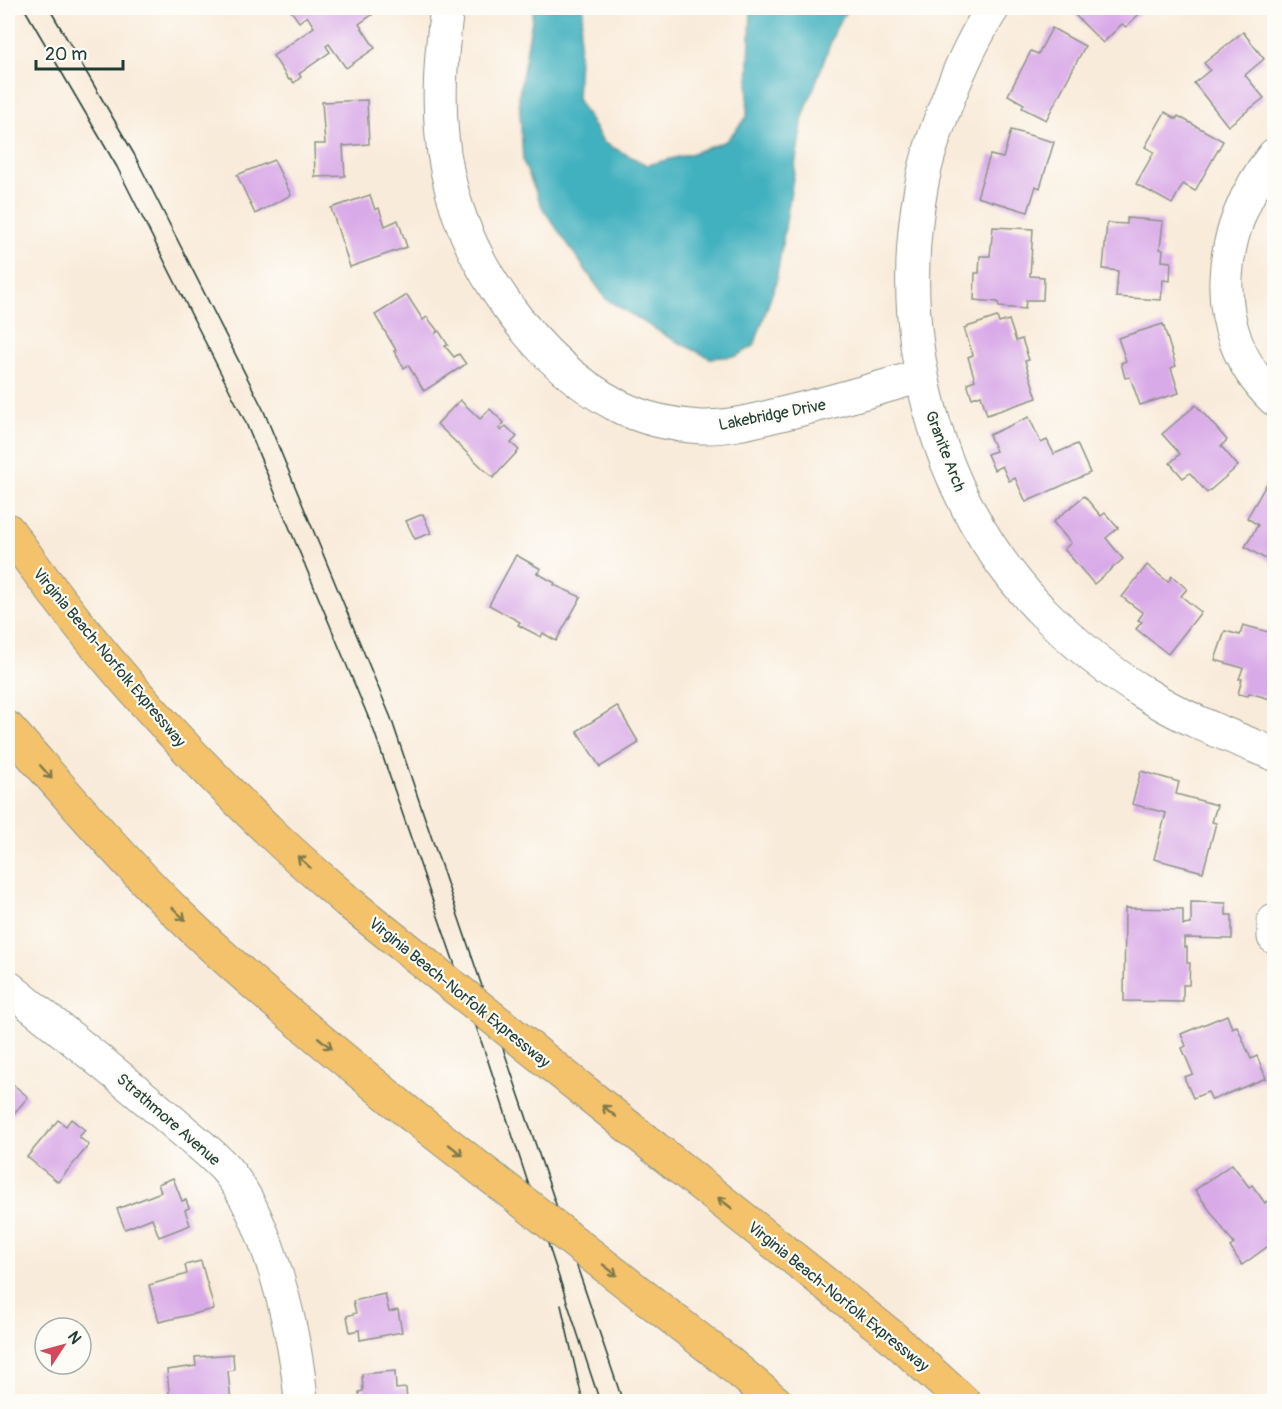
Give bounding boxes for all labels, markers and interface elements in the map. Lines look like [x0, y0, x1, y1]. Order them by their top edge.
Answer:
scale bar [36, 33, 123, 71]
text: 20 m [45, 43, 87, 66]
street label: Lakebridge Drive [717, 395, 828, 435]
street label: Granite Arch [921, 408, 970, 494]
street label: Virginia Beach-Norfolk Expressway [28, 564, 190, 751]
one-way arrow [39, 764, 53, 779]
one-way arrow [297, 855, 312, 869]
one-way arrow [172, 907, 187, 922]
street label: Virginia Beach-Norfolk Expressway [365, 913, 554, 1072]
one-way arrow [317, 1037, 333, 1050]
street label: Strathmore Avenue [112, 1069, 224, 1170]
one-way arrow [601, 1105, 617, 1118]
one-way arrow [448, 1143, 464, 1156]
one-way arrow [717, 1197, 733, 1210]
street label: Virginia Beach-Norfolk Expressway [744, 1217, 933, 1376]
one-way arrow [601, 1263, 617, 1276]
north arrow [33, 1316, 93, 1376]
text: N [63, 1328, 86, 1348]

